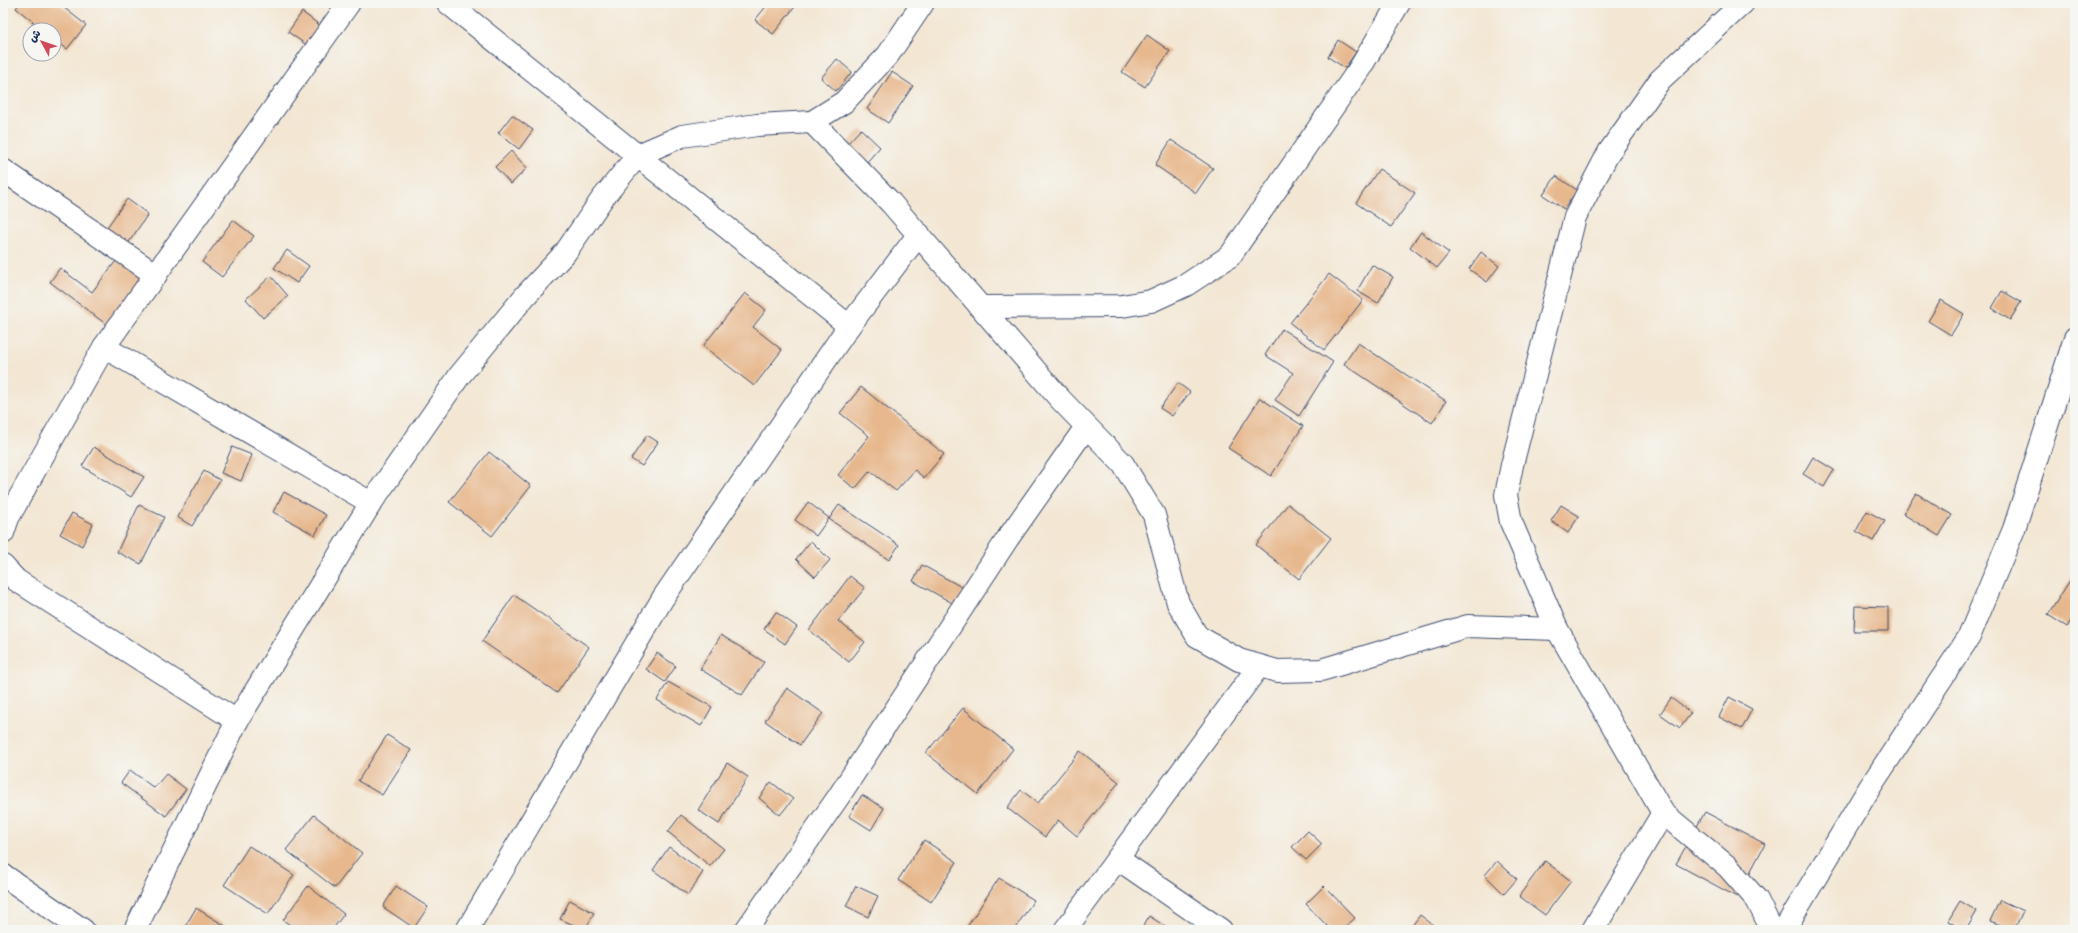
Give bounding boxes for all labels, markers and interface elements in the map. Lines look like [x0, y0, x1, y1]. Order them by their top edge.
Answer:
north arrow [22, 22, 62, 62]
text: ش [26, 27, 46, 47]

